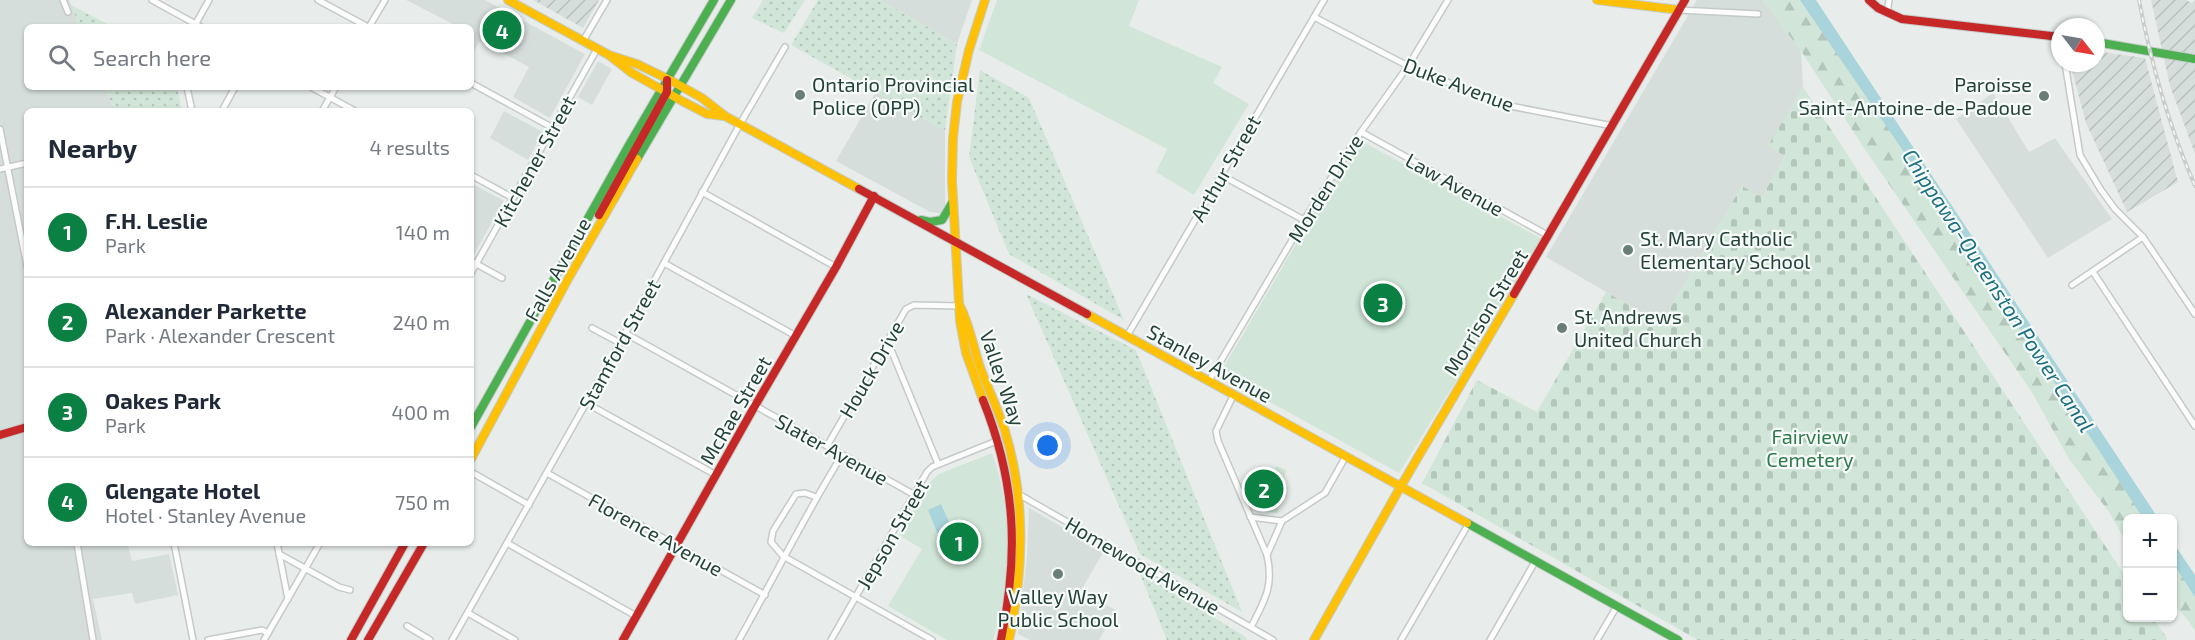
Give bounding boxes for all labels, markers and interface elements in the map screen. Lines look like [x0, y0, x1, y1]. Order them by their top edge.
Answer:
pin: 4 [482, 8, 522, 52]
north arrow [2051, 18, 2105, 72]
search box [24, 24, 474, 90]
icon: search [45, 41, 78, 74]
text: Search here [93, 44, 211, 70]
street label: Duke Avenue [1400, 52, 1518, 116]
place label: Ontario Provincial Police (OPP) [812, 72, 974, 119]
place label: Paroisse Saint-Antoine-de-Padoue [1799, 72, 2032, 119]
marker: Ontario Provincial Police (OPP) [793, 88, 807, 102]
marker: Paroisse Saint-Antoine-de-Padoue [2037, 89, 2051, 103]
street label: Kitchener Street [488, 91, 580, 231]
street label: Arthur Street [1185, 110, 1265, 225]
street label: Morden Drive [1282, 130, 1368, 246]
text: Nearby [48, 132, 137, 163]
text: 4 results [370, 135, 450, 159]
water label: Chippawa-Queenston Power Canal [1897, 144, 2100, 437]
street label: Law Avenue [1402, 147, 1508, 221]
text: F.H. Leslie [105, 207, 208, 233]
street label: Falls Avenue [519, 213, 595, 325]
text: 1 [63, 220, 72, 244]
text: 140 m [396, 220, 450, 244]
place label: St. Mary Catholic Elementary School [1640, 226, 1810, 273]
text: Park [105, 233, 146, 257]
marker: St. Mary Catholic Elementary School [1621, 243, 1635, 257]
street label: Morrison Street [1438, 244, 1532, 380]
street label: Stamford Street [573, 274, 665, 413]
pin: 3 [1364, 280, 1402, 326]
text: Alexander Parkette [105, 297, 307, 323]
place label: St. Andrews United Church [1574, 304, 1702, 351]
text: 2 [62, 310, 73, 334]
text: 240 m [392, 310, 450, 334]
street label: Houck Drive [834, 316, 908, 422]
street label: Stanley Avenue [1143, 319, 1277, 407]
marker: St. Andrews United Church [1555, 321, 1569, 335]
text: Park · Alexander Crescent [105, 323, 335, 347]
street label: Valley Way [975, 327, 1031, 429]
street label: McRae Street [694, 351, 776, 469]
text: Oakes Park [105, 387, 221, 413]
text: 3 [62, 400, 73, 424]
text: 400 m [392, 400, 450, 424]
street label: Slater Avenue [771, 408, 893, 490]
text: Park [105, 413, 146, 437]
park label: Fairview Cemetery [1766, 424, 1854, 471]
your location [1033, 431, 1062, 460]
pin: 2 [1244, 466, 1284, 512]
street label: Jepson Street [851, 475, 933, 593]
text: Glengate Hotel [105, 477, 260, 503]
street label: Florence Avenue [585, 487, 727, 581]
text: 4 [61, 490, 74, 514]
text: 750 m [395, 490, 450, 514]
text: Hotel · Stanley Avenue [105, 503, 306, 527]
street label: Homewood Avenue [1061, 511, 1225, 619]
map controls [2123, 514, 2177, 622]
button: + [2123, 514, 2177, 568]
pin: 1 [940, 520, 978, 564]
marker: Valley Way Public School [1051, 567, 1065, 581]
button: − [2123, 568, 2177, 622]
place label: Valley Way Public School [997, 584, 1119, 631]

